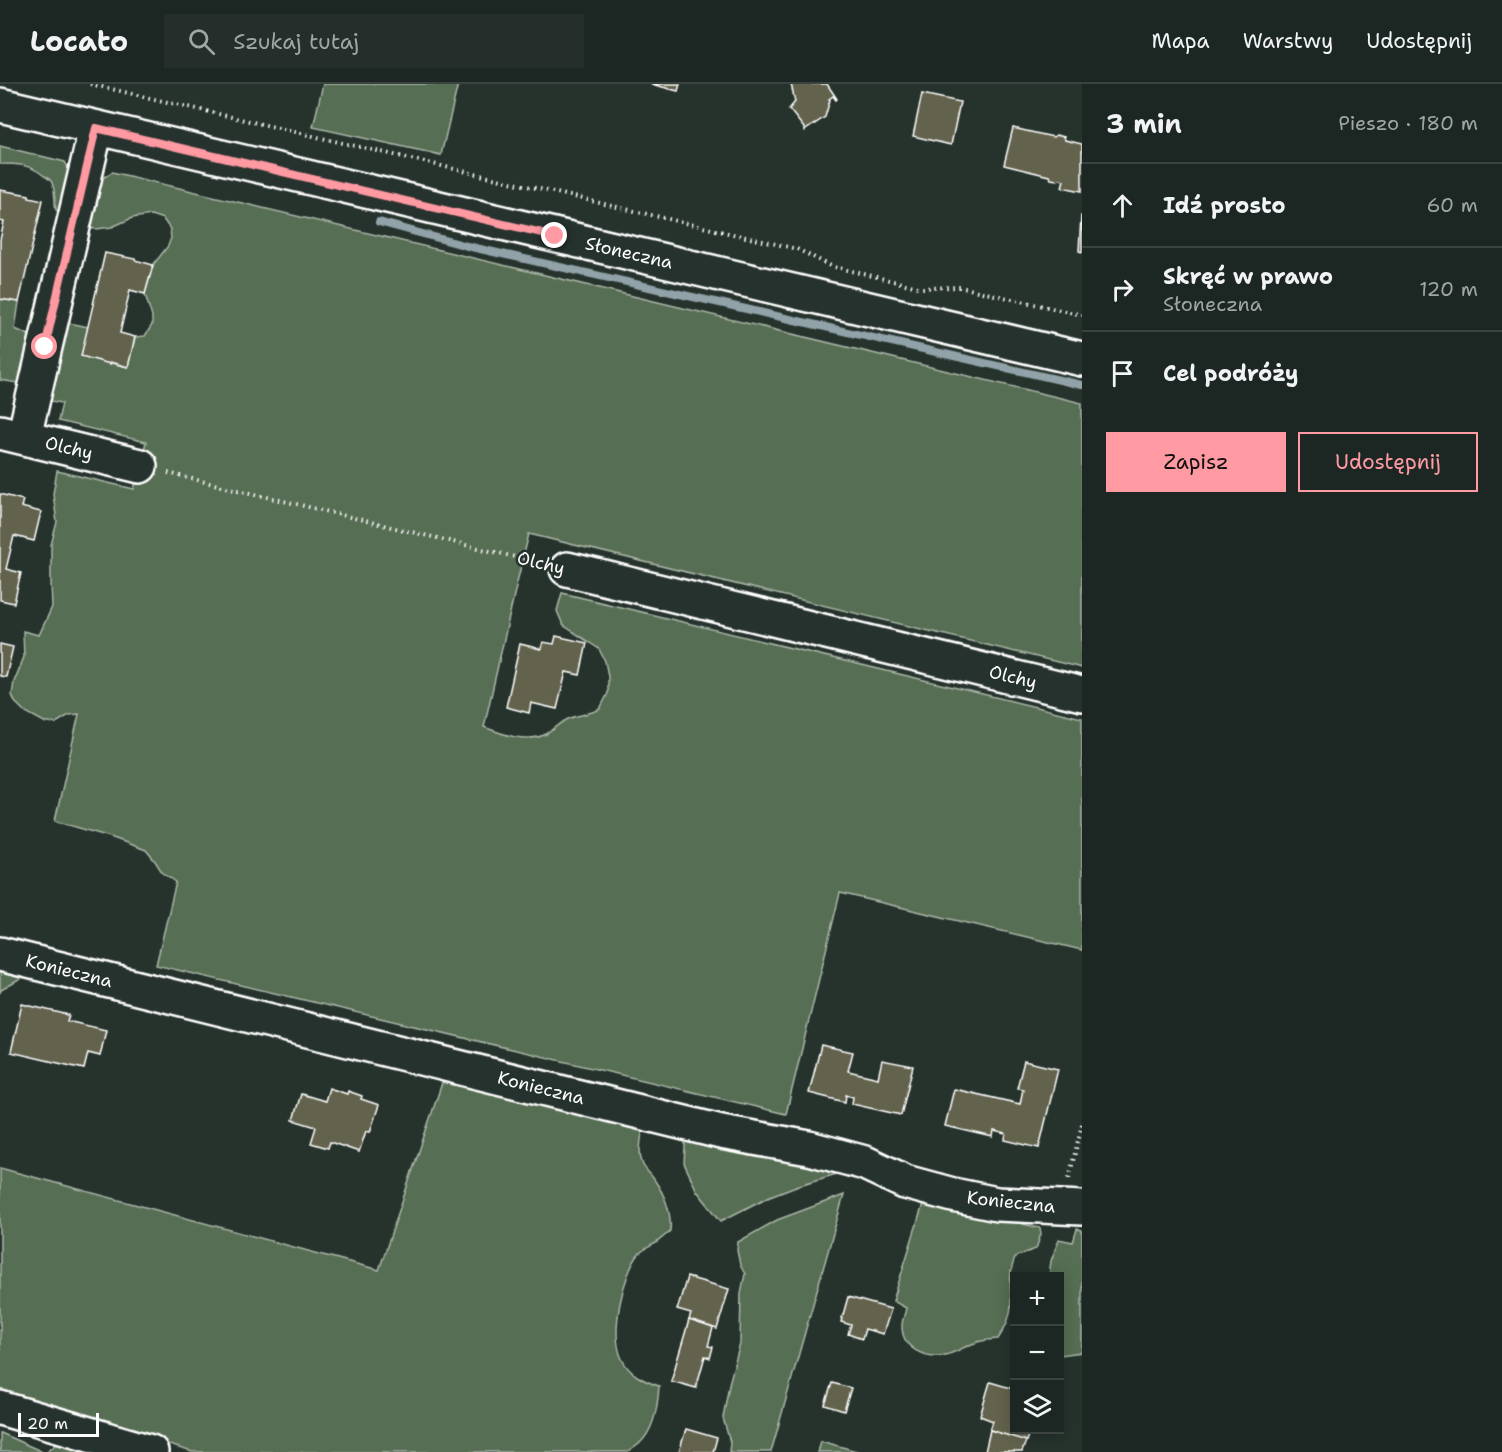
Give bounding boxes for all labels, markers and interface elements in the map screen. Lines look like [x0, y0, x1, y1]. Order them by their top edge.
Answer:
search box [164, 14, 584, 68]
text: Locato [30, 22, 128, 60]
icon: search [185, 25, 218, 58]
text: Szukaj tutaj [233, 27, 359, 56]
text: Mapa [1152, 27, 1210, 55]
text: Warstwy [1243, 27, 1333, 55]
text: Udostępnij [1366, 27, 1472, 55]
text: 3 min [1106, 106, 1182, 141]
text: Pieszo · 180 m [1338, 110, 1478, 136]
icon: ahead [1106, 189, 1139, 222]
text: Idź prosto [1163, 191, 1286, 220]
text: 60 m [1426, 192, 1478, 218]
route end [541, 222, 567, 248]
street label: Słoneczna [583, 231, 675, 275]
text: Skręć w prawo [1163, 262, 1333, 291]
icon: right [1106, 273, 1139, 306]
text: 120 m [1419, 276, 1478, 302]
text: Słoneczna [1163, 291, 1262, 317]
route start [31, 333, 57, 359]
icon: arrive [1106, 357, 1139, 390]
text: Cel podróży [1163, 359, 1299, 388]
street label: Olchy [43, 430, 95, 466]
button: Zapisz [1106, 432, 1286, 492]
button: Udostępnij [1298, 432, 1478, 492]
street label: Olchy [515, 545, 567, 581]
street label: Olchy [987, 659, 1039, 695]
street label: Konieczna [23, 949, 115, 993]
street label: Konieczna [495, 1066, 587, 1110]
street label: Konieczna [966, 1185, 1056, 1219]
map controls [1010, 1272, 1064, 1434]
button: + [1010, 1272, 1064, 1326]
button: − [1010, 1326, 1064, 1380]
button: layers [1010, 1380, 1064, 1434]
scale bar [18, 1410, 99, 1438]
text: 20 m [27, 1413, 68, 1434]

